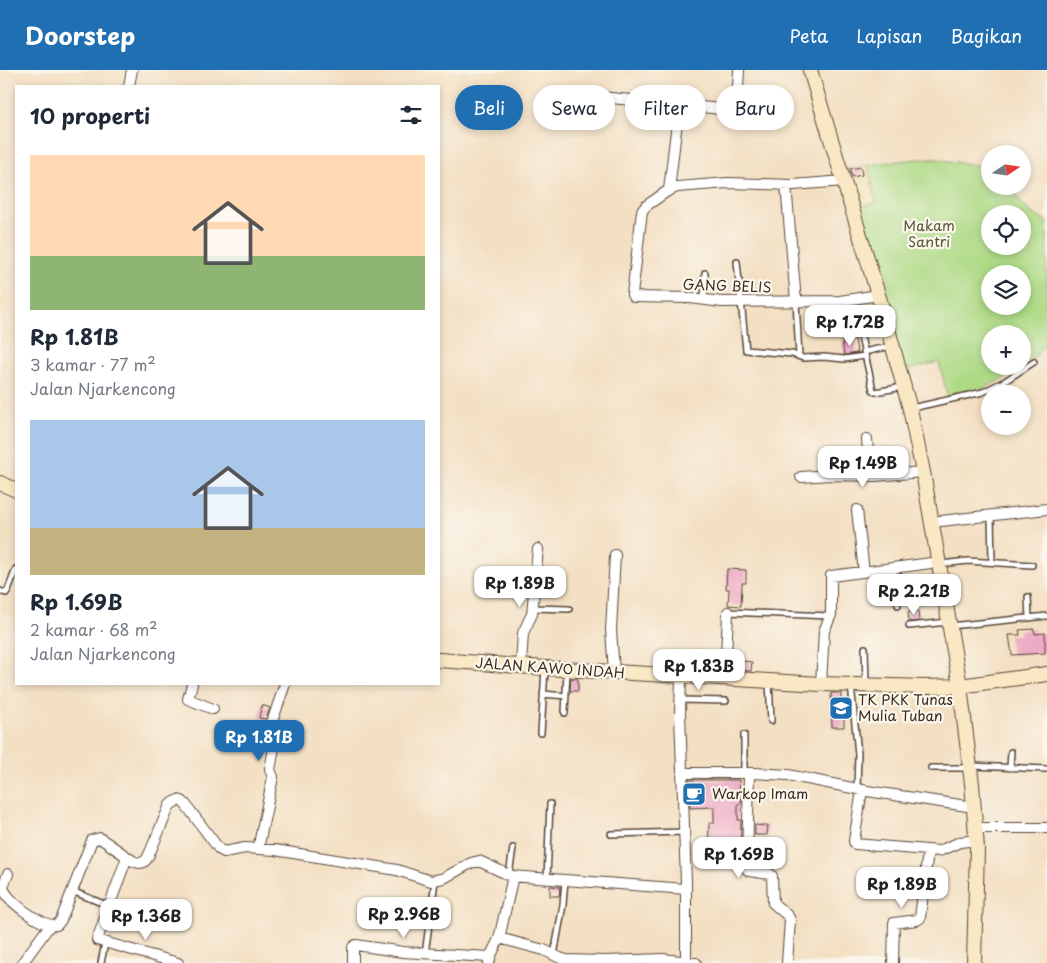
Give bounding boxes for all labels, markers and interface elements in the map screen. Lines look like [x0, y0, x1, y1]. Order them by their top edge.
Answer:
text: Doorstep [25, 17, 135, 53]
text: Peta [790, 22, 828, 49]
text: Lapisan [856, 22, 922, 49]
text: Bagikan [950, 22, 1022, 49]
chip: Beli [455, 85, 523, 130]
chip: Sewa [533, 85, 615, 130]
chip: Filter [625, 85, 706, 130]
chip: Baru [716, 85, 794, 130]
text: 10 properti [30, 99, 150, 131]
icon: filters [397, 101, 425, 129]
north arrow [981, 145, 1031, 195]
map controls [981, 145, 1031, 435]
icon: home [183, 188, 273, 278]
button: locate [981, 205, 1031, 255]
park label: Makam Santri [903, 215, 955, 252]
button: layers [981, 265, 1031, 315]
street label: GANG BELIS [682, 273, 772, 298]
pin: Rp 1.72B [798, 304, 902, 347]
text: Rp 1.72B [816, 309, 884, 333]
text: Rp 1.81B [30, 320, 119, 352]
button: + [981, 325, 1031, 375]
text: 3 kamar · 77 m² [30, 352, 156, 376]
text: Jalan Njarkencong [30, 376, 176, 400]
button: − [981, 385, 1031, 435]
pin: Rp 1.49B [811, 446, 915, 488]
text: Rp 1.49B [829, 450, 897, 474]
icon: home [183, 453, 273, 543]
pin: Rp 1.89B [468, 566, 572, 608]
text: Rp 1.89B [485, 570, 555, 594]
pin: Rp 2.21B [862, 574, 966, 616]
text: Rp 2.21B [878, 578, 950, 602]
text: Rp 1.69B [30, 585, 123, 617]
text: 2 kamar · 68 m² [30, 617, 158, 641]
text: Jalan Njarkencong [30, 641, 176, 665]
pin: Rp 1.83B [647, 648, 751, 691]
street label: JALAN KAWO INDAH [475, 652, 625, 683]
text: Rp 1.83B [664, 653, 734, 677]
place label: TK PKK Tunas Mulia Tuban [858, 689, 953, 726]
school or university icon: TK PKK Tunas Mulia Tuban [828, 695, 854, 721]
pin: Rp 1.81B [207, 720, 311, 762]
text: Rp 1.81B [225, 724, 293, 748]
cafe icon: Warkop Imam [681, 781, 707, 807]
place label: Warkop Imam [712, 783, 808, 804]
pin: Rp 1.69B [687, 836, 791, 879]
text: Rp 1.69B [704, 841, 774, 865]
pin: Rp 1.89B [850, 866, 954, 909]
text: Rp 1.89B [867, 871, 937, 895]
pin: Rp 2.96B [352, 896, 456, 939]
pin: Rp 1.36B [94, 898, 198, 941]
text: Rp 2.96B [368, 901, 440, 925]
text: Rp 1.36B [111, 903, 181, 927]

